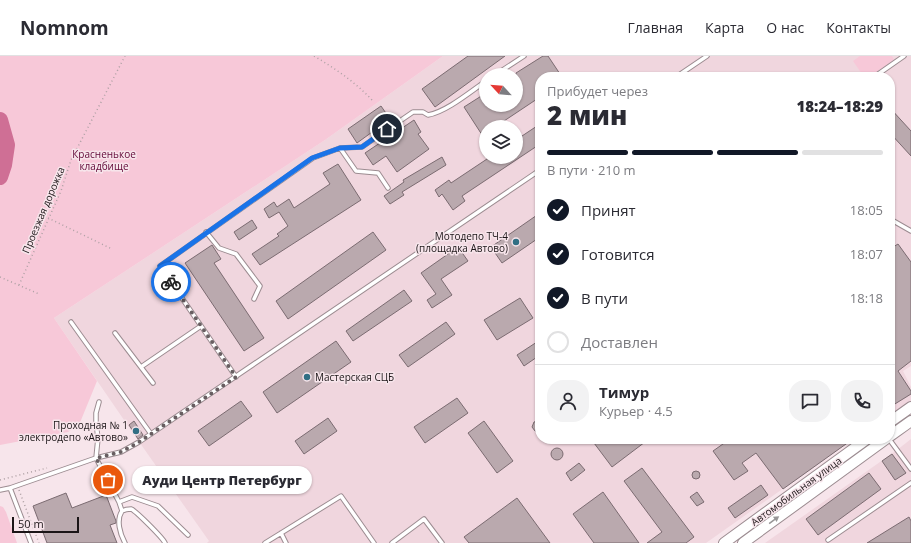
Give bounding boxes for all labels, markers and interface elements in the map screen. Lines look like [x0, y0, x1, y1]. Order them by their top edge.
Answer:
text: Nomnom [20, 15, 109, 41]
text: Главная [628, 18, 683, 37]
text: Карта [705, 18, 744, 37]
text: О нас [766, 18, 804, 37]
text: Контакты [826, 18, 891, 37]
north arrow [479, 68, 523, 112]
map controls [479, 68, 523, 164]
text: Прибудет через [547, 82, 648, 100]
text: 18:24–18:29 [797, 96, 883, 116]
text: 2 мин [547, 97, 627, 133]
pin [370, 112, 404, 146]
icon: home [376, 118, 398, 140]
button: layers [479, 120, 523, 164]
park label: Красненькое кладбище [72, 147, 136, 173]
text: В пути · 210 m [547, 161, 636, 179]
street label: Проезжая дорожка [18, 165, 68, 255]
icon: check [547, 199, 569, 221]
text: Принят [581, 200, 636, 220]
text: 18:05 [850, 201, 883, 219]
place label: Мотодепо ТЧ-4 (площадка Автово) [416, 229, 508, 255]
marker: Мотодепо ТЧ-4 (площадка Автово) [511, 237, 521, 247]
icon: check [547, 243, 569, 265]
text: Готовится [581, 244, 655, 264]
text: 18:07 [850, 245, 883, 263]
courier [151, 262, 191, 302]
icon: bike [160, 271, 182, 293]
icon: check [547, 287, 569, 309]
text: В пути [581, 288, 628, 308]
text: 18:18 [850, 289, 883, 307]
text: Доставлен [581, 332, 658, 352]
place label: Мастерская СЦБ [315, 370, 394, 384]
marker: Мастерская СЦБ [302, 372, 312, 382]
button: person [547, 380, 589, 422]
button: chat [789, 380, 831, 422]
button: phone [841, 380, 883, 422]
text: Тимур [599, 382, 649, 402]
text: Курьер · 4.5 [599, 402, 673, 420]
place label: Проходная № 1 электродепо «Автово» [19, 418, 128, 444]
marker: Проходная № 1 электродепо «Автово» [131, 426, 141, 436]
street label: Автомобильная улица [748, 453, 844, 529]
pin [91, 463, 125, 497]
callout: Ауди Центр Петербург [132, 466, 312, 494]
icon: bag [97, 469, 119, 491]
text: Ауди Центр Петербург [142, 471, 302, 489]
scale bar [12, 515, 79, 534]
text: 50 m [18, 516, 44, 531]
one-way arrow [769, 516, 779, 524]

